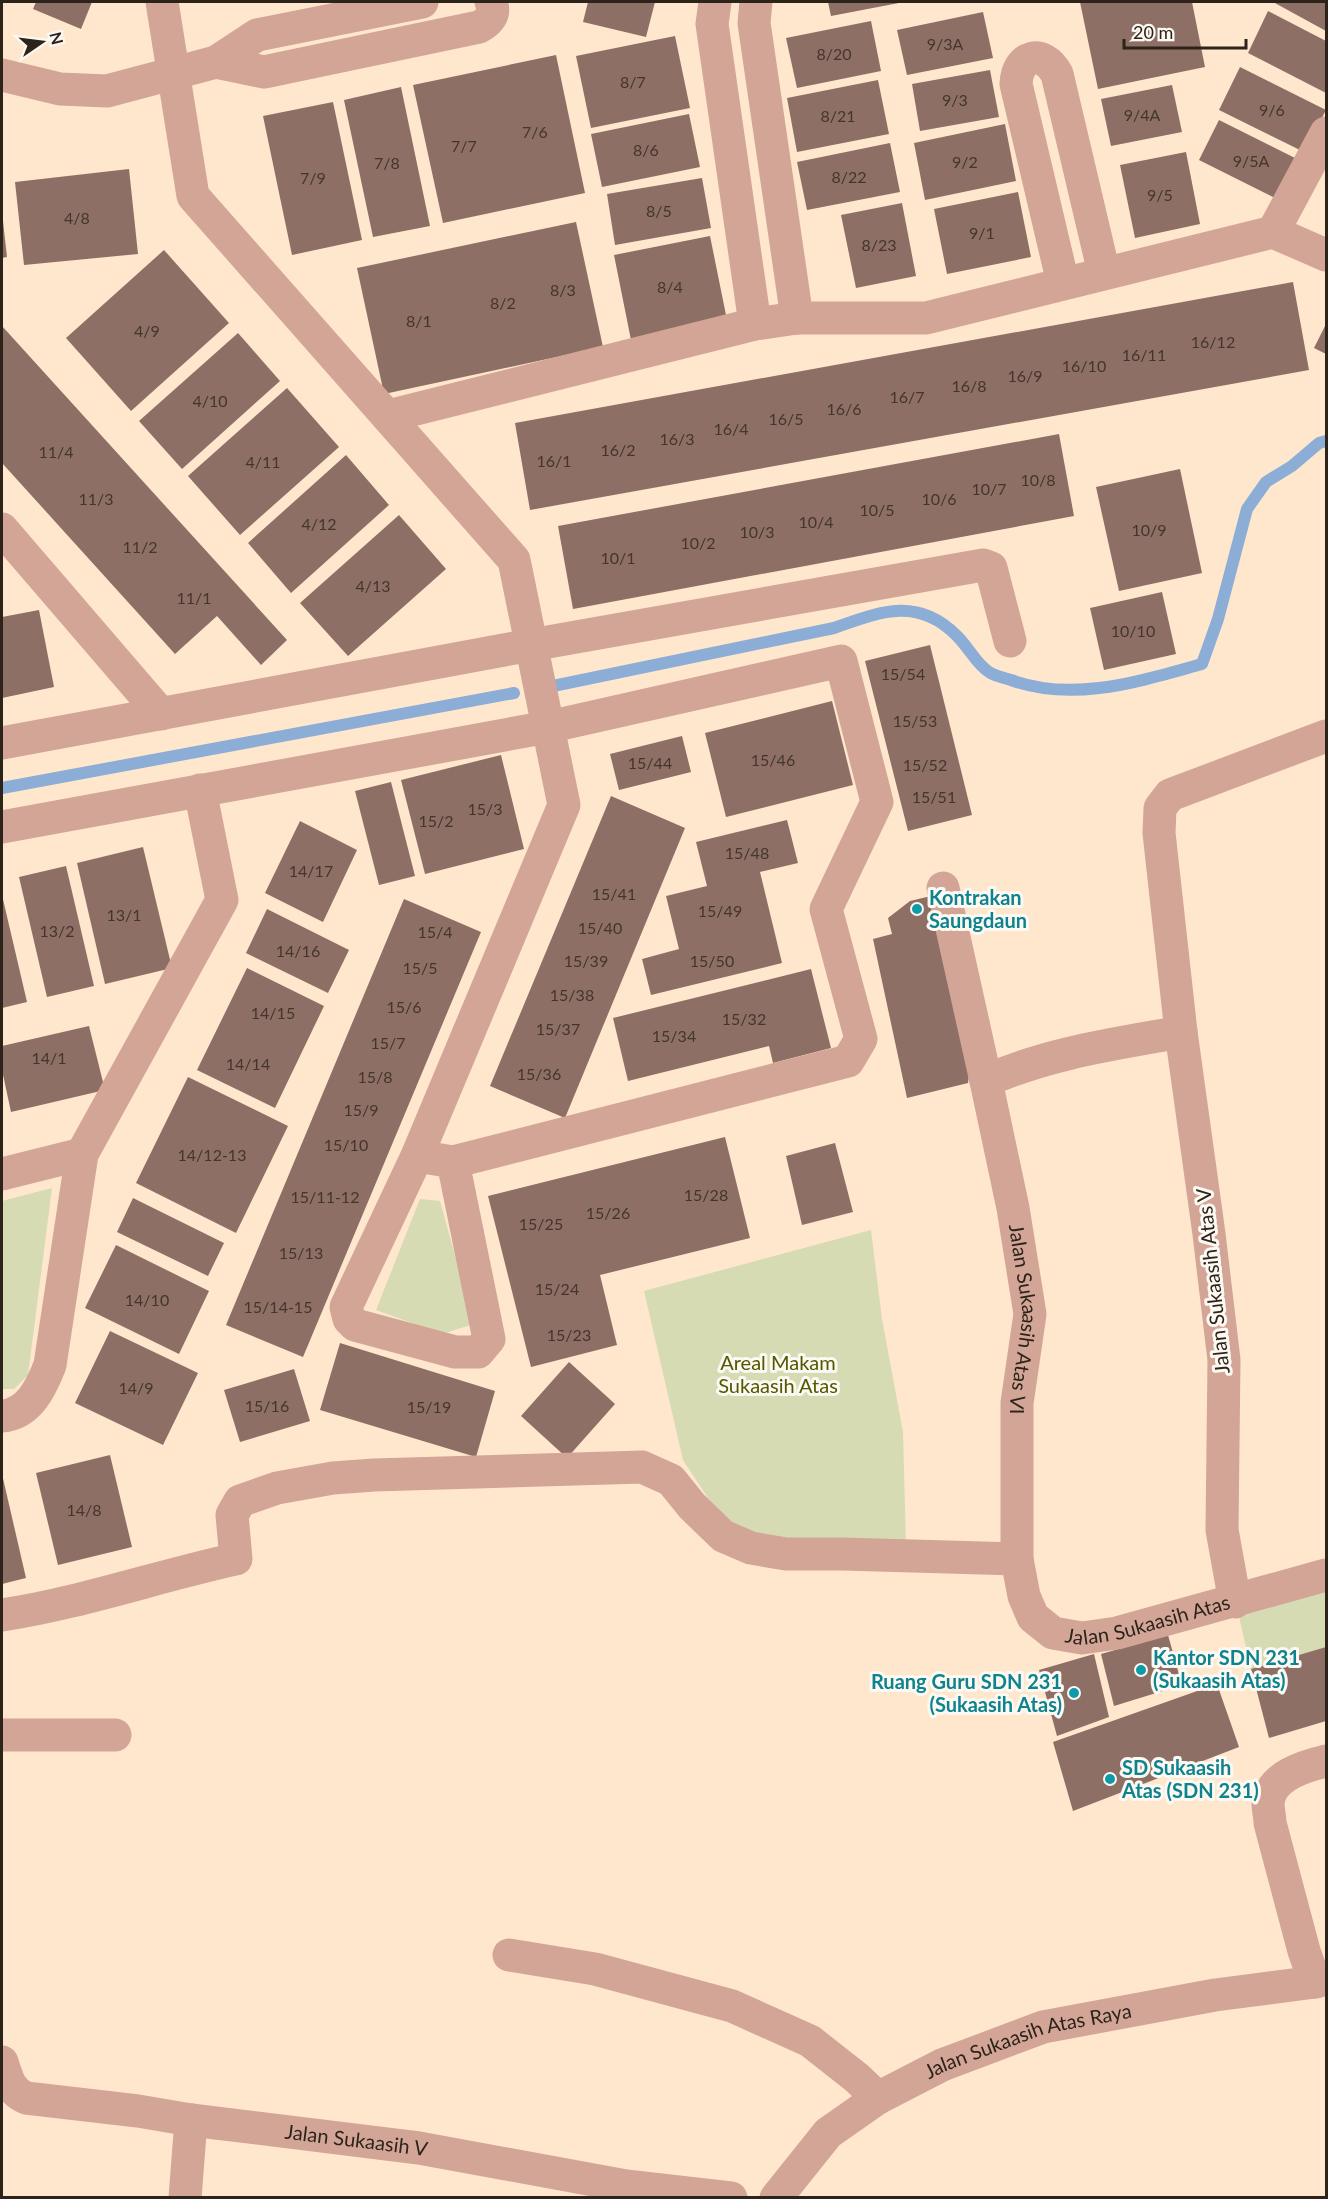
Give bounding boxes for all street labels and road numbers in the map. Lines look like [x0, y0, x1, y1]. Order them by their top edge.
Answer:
street label: Jalan Sukaasih Atas V [1190, 1187, 1234, 1375]
street label: Jalan Sukaasih Atas VI [1005, 1222, 1043, 1414]
street label: Jalan Sukaasih Atas [1064, 1589, 1232, 1649]
street label: Jalan Sukaasih Atas Raya [920, 1998, 1133, 2083]
street label: Jalan Sukaasih V [284, 2119, 430, 2160]

